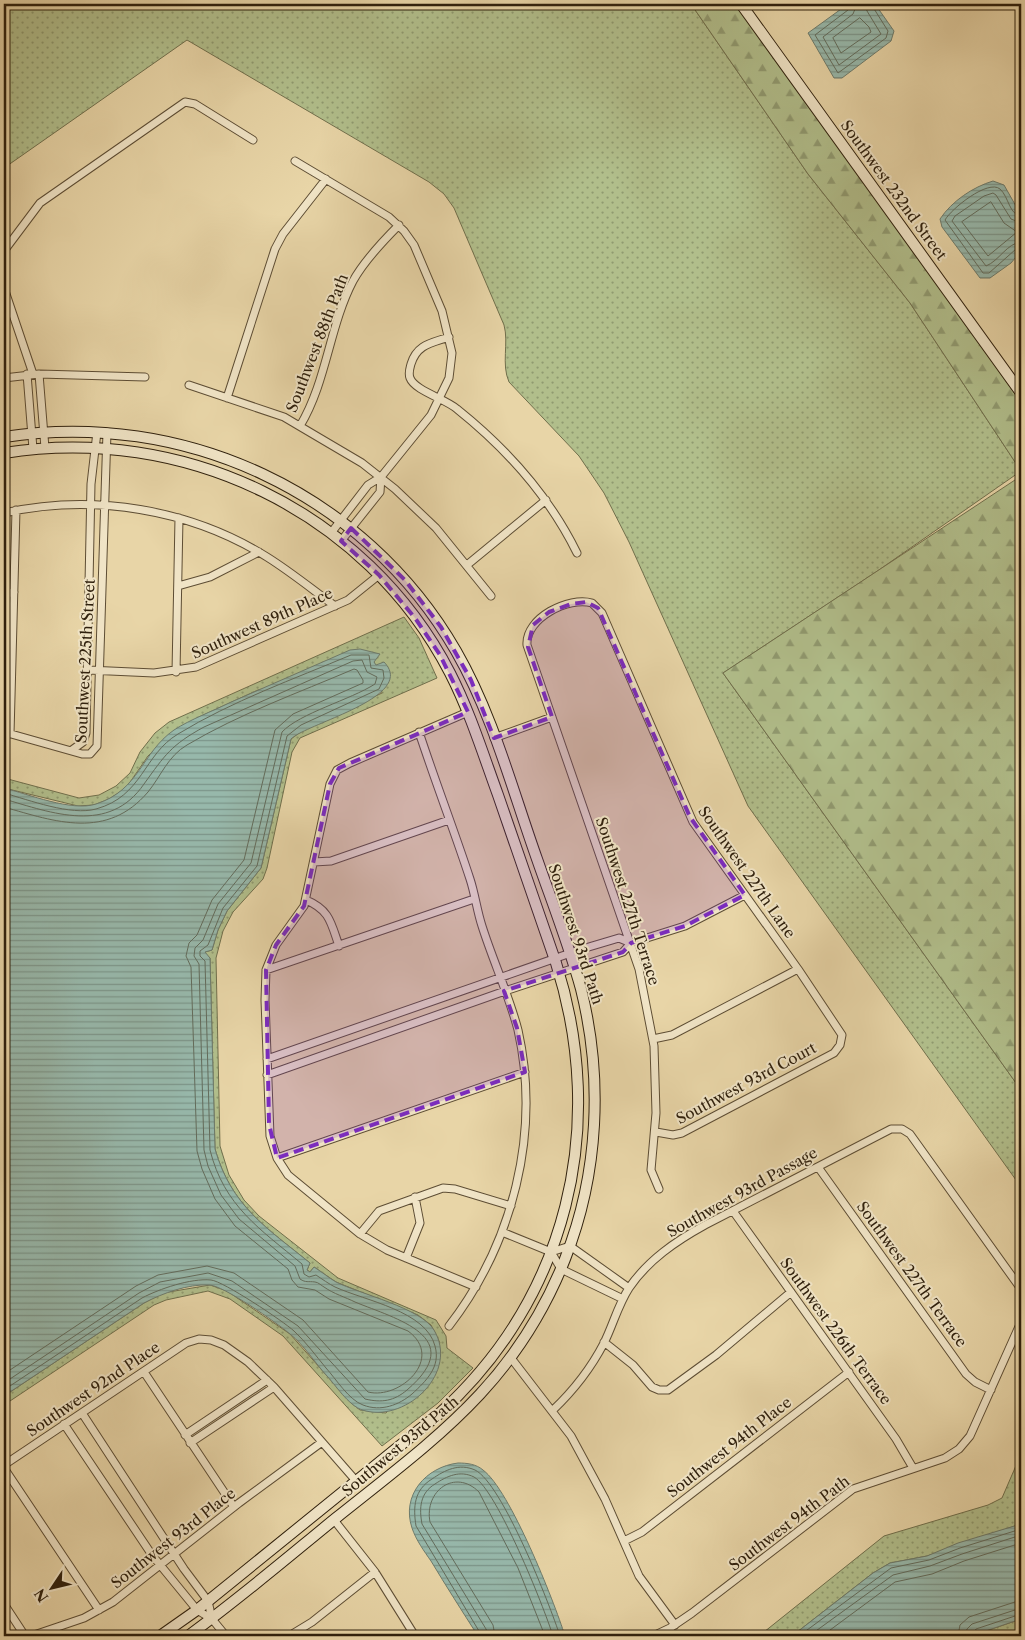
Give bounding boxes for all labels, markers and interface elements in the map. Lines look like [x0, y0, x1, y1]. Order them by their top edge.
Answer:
street label: Southwest 232nd Street [837, 116, 952, 264]
street label: Southwest 88th Path [282, 271, 352, 415]
street label: Southwest 225th Street [71, 578, 99, 744]
street label: Southwest 89th Place [188, 583, 336, 663]
street label: Southwest 227th Lane [694, 802, 800, 942]
street label: Southwest 227th Terrace [592, 814, 664, 988]
street label: Southwest 93rd Path [544, 861, 608, 1007]
street label: Southwest 93rd Court [673, 1038, 820, 1128]
street label: Southwest 93rd Passage [663, 1143, 821, 1241]
street label: Southwest 227th Terrace [853, 1197, 971, 1351]
street label: Southwest 226th Terrace [776, 1254, 896, 1408]
street label: Southwest 92nd Place [23, 1337, 163, 1441]
street label: Southwest 93rd Path [338, 1391, 463, 1500]
street label: Southwest 94th Place [663, 1393, 795, 1501]
street label: Southwest 94th Path [725, 1471, 854, 1575]
street label: Southwest 93rd Place [107, 1483, 239, 1593]
north arrow [28, 1562, 78, 1612]
text: N [30, 1585, 52, 1606]

